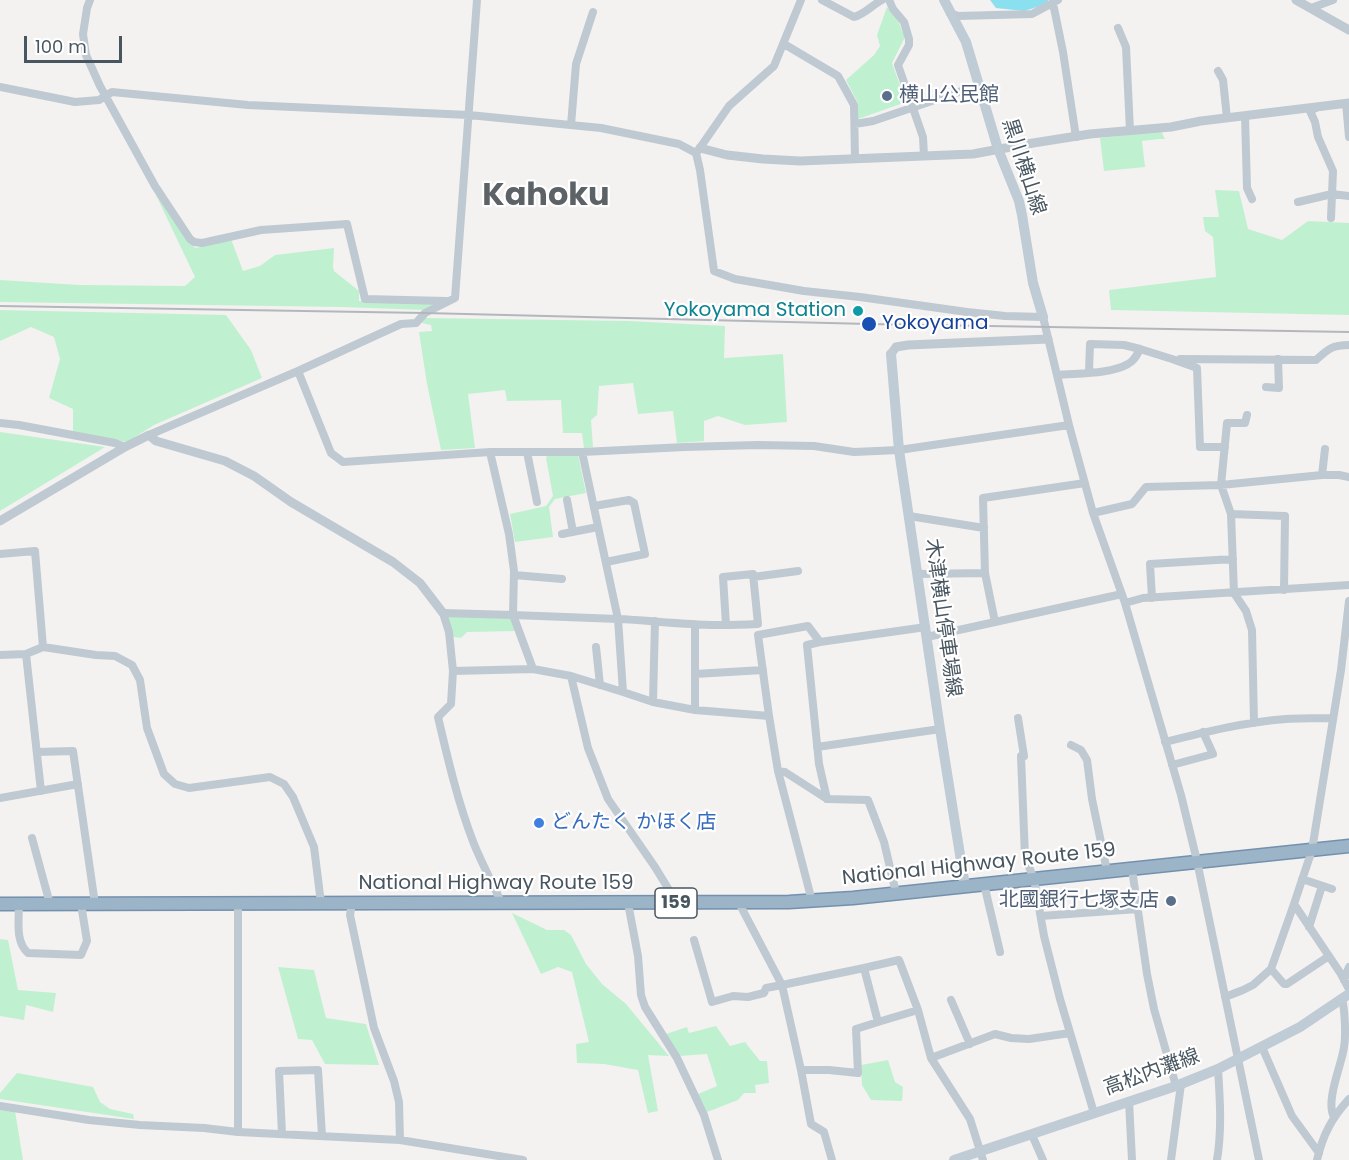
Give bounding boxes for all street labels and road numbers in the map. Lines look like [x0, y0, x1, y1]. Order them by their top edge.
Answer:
street label: 黒川横山線 [996, 116, 1050, 218]
street label: 木津横山停車場線 [919, 537, 965, 699]
street label: National Highway Route 159 [841, 839, 1117, 891]
street label: National Highway Route 159 [358, 872, 634, 896]
road number: 159 [655, 888, 697, 918]
street label: 高松内灘線 [1101, 1045, 1203, 1101]

